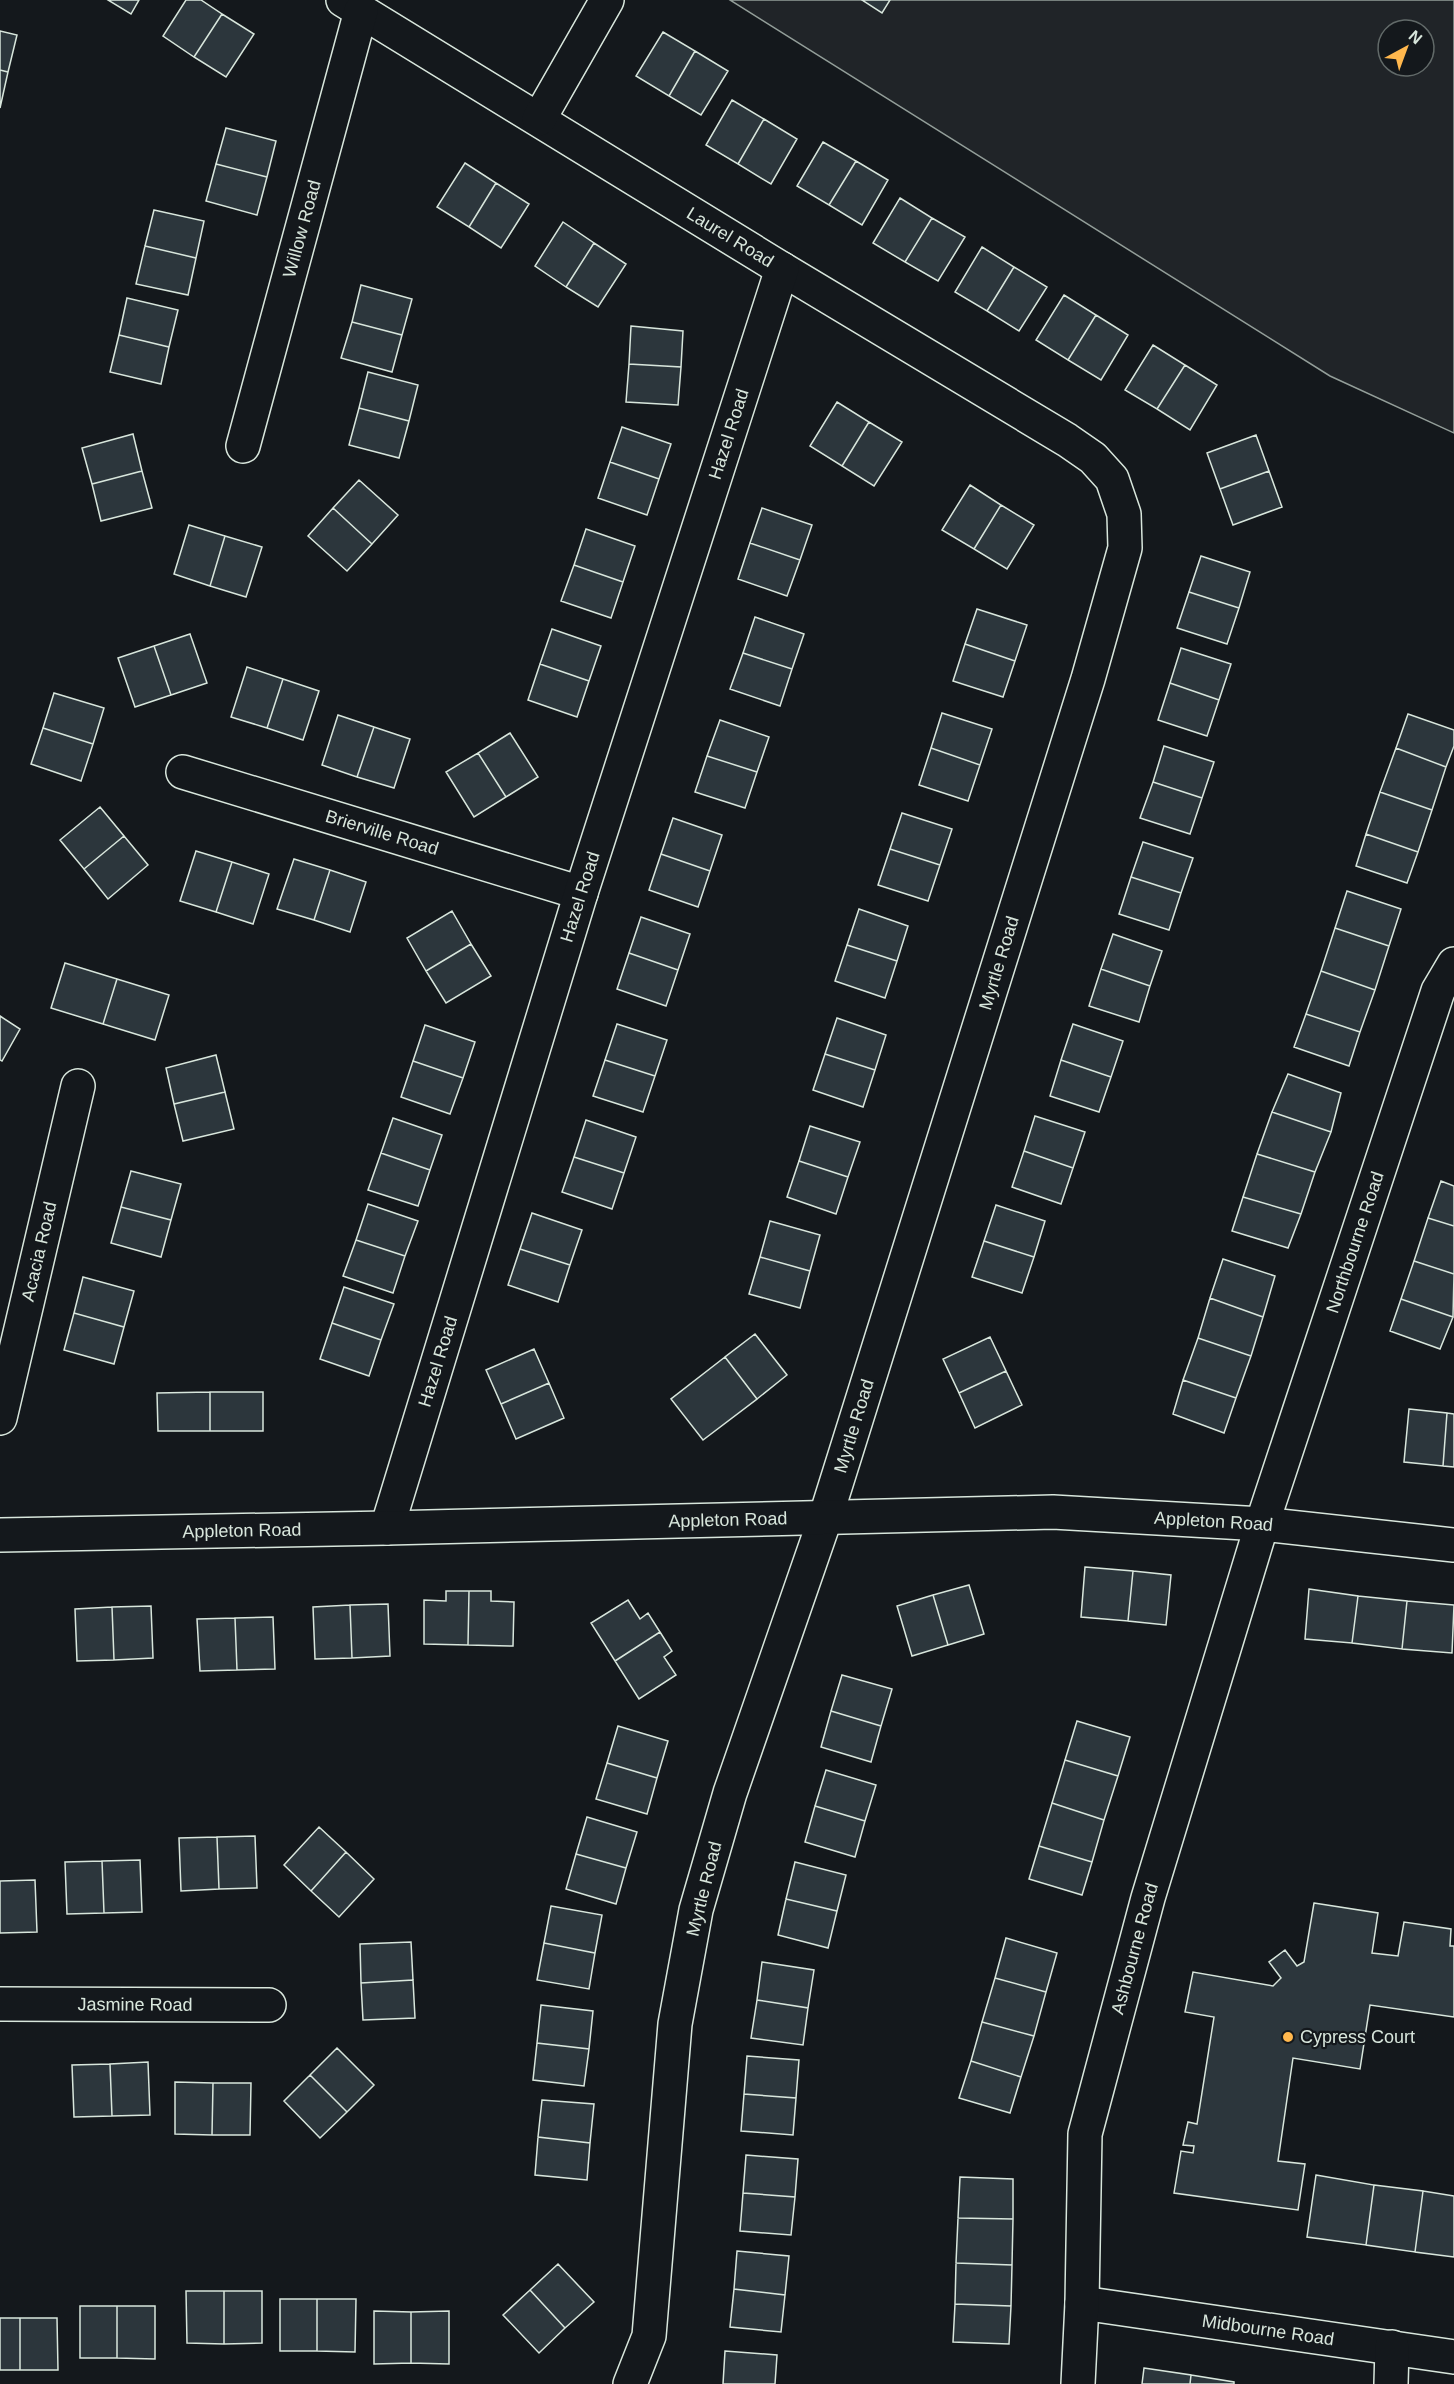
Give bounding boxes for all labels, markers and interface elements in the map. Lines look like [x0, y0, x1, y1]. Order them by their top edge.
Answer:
north arrow [1376, 18, 1436, 78]
text: N [1406, 27, 1425, 47]
street label: Willow Road [279, 178, 325, 280]
street label: Laurel Road [683, 203, 777, 271]
street label: Hazel Road [705, 386, 753, 482]
street label: Brierville Road [323, 806, 441, 859]
street label: Hazel Road [557, 849, 604, 945]
street label: Myrtle Road [975, 914, 1023, 1012]
street label: Northbourne Road [1322, 1169, 1388, 1316]
street label: Acacia Road [18, 1200, 61, 1304]
street label: Hazel Road [415, 1314, 461, 1410]
street label: Myrtle Road [830, 1377, 878, 1475]
street label: Appleton Road [668, 1508, 788, 1531]
street label: Appleton Road [1153, 1508, 1274, 1535]
street label: Appleton Road [182, 1520, 302, 1542]
street label: Myrtle Road [683, 1840, 725, 1938]
street label: Ashbourne Road [1107, 1881, 1162, 2016]
street label: Jasmine Road [77, 1994, 193, 2015]
place label: Cypress Court [1300, 2027, 1415, 2047]
marker: Cypress Court [1281, 2030, 1295, 2044]
street label: Midbourne Road [1201, 2311, 1335, 2349]

